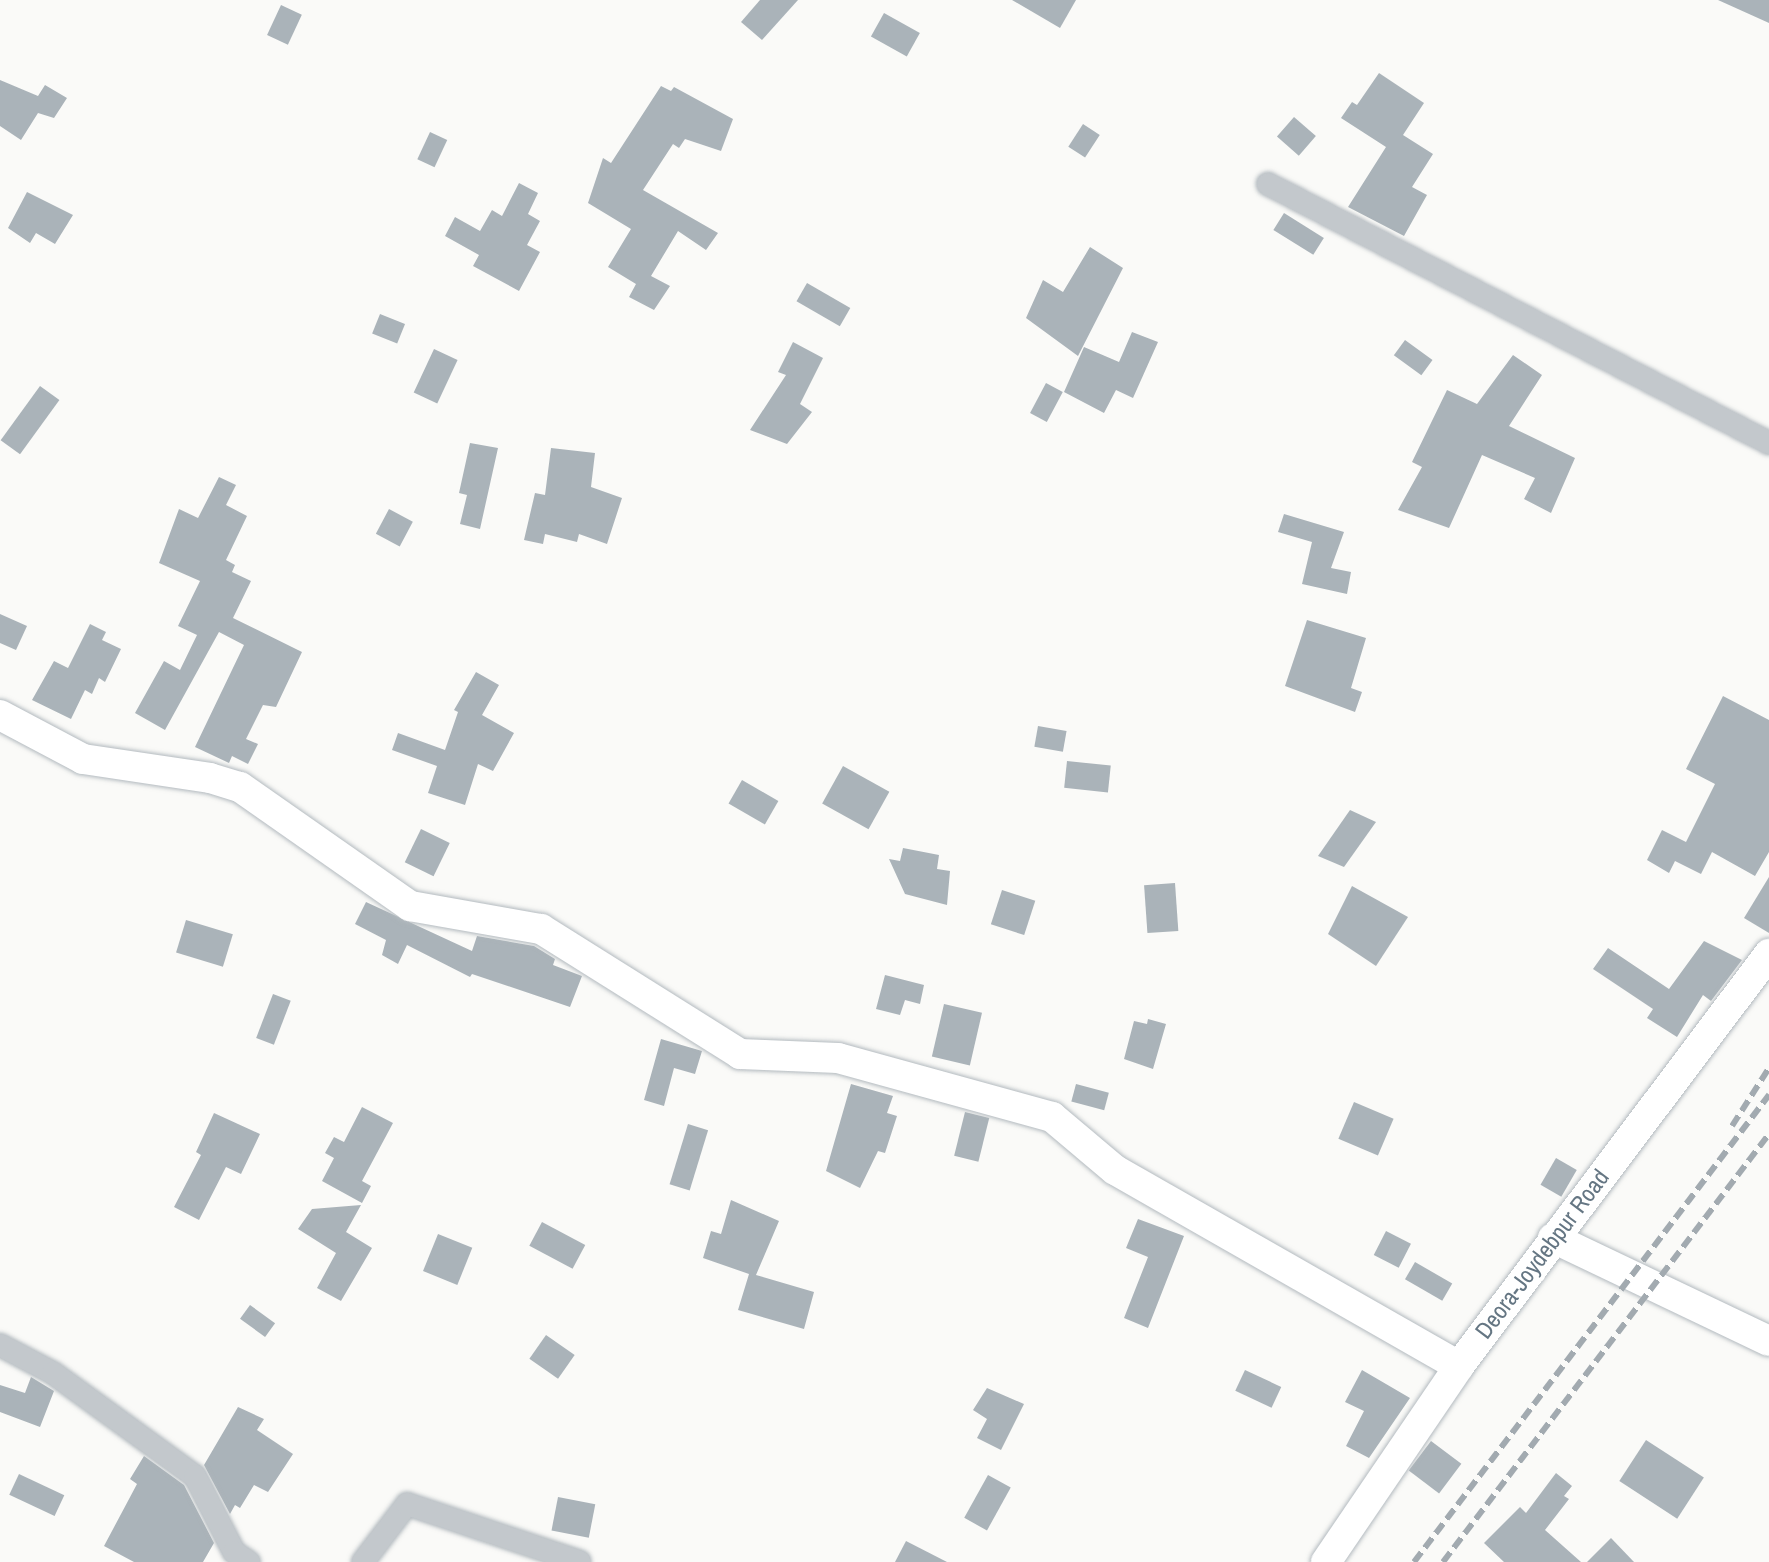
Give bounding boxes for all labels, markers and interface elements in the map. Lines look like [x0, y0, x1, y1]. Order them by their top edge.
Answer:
street label: Deora-Joydebpur Road [1469, 1164, 1615, 1344]

